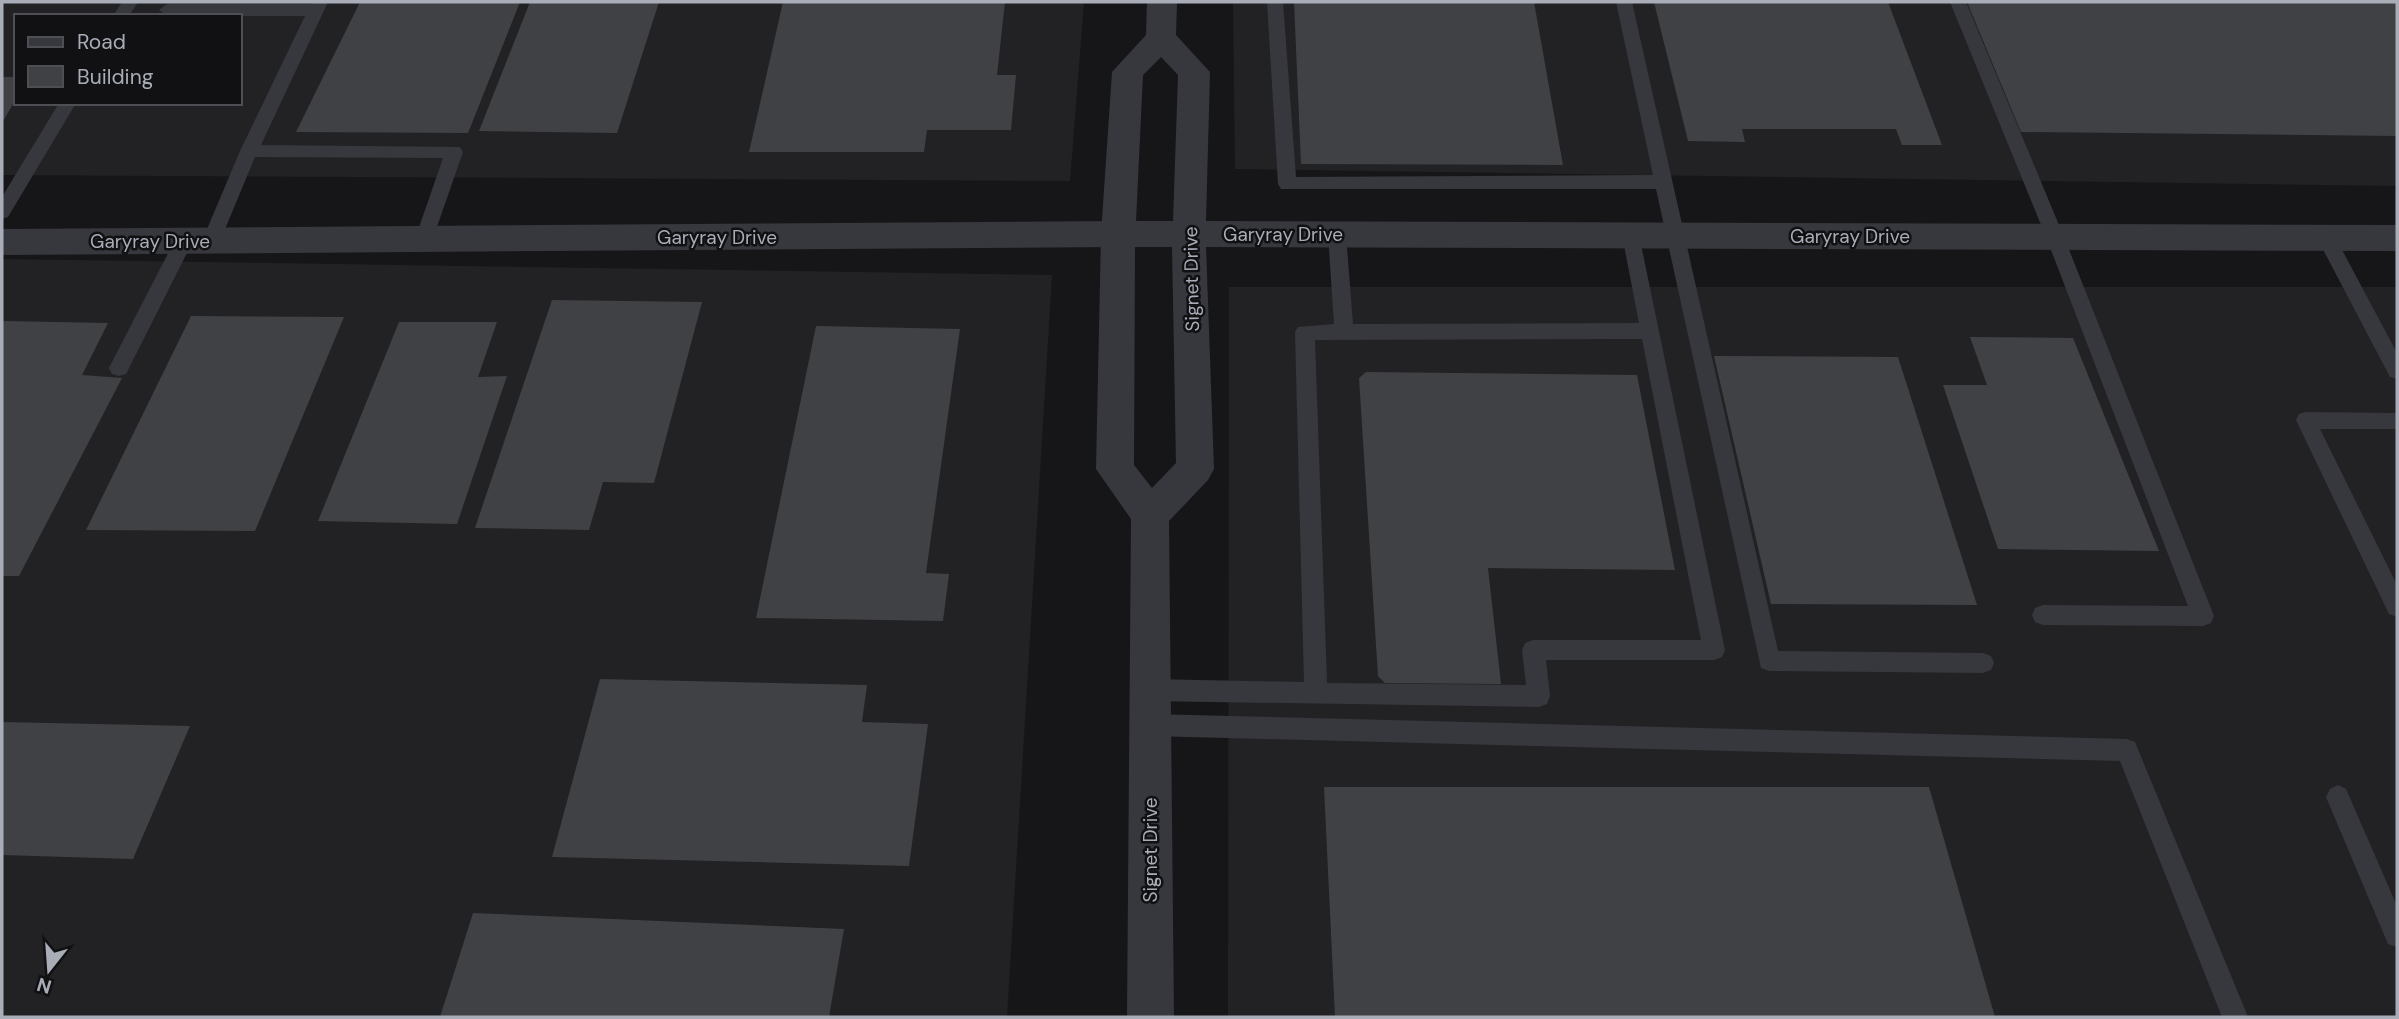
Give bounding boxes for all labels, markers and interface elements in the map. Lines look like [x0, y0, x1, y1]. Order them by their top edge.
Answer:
legend [14, 14, 242, 105]
text: Road [77, 28, 126, 56]
text: Building [77, 63, 154, 91]
street label: Garyray Drive [1223, 222, 1343, 247]
street label: Garyray Drive [1790, 224, 1910, 249]
street label: Garyray Drive [657, 225, 777, 250]
street label: Signet Drive [1178, 226, 1205, 332]
street label: Garyray Drive [90, 229, 210, 254]
street label: Signet Drive [1138, 797, 1163, 903]
north arrow [14, 935, 84, 1005]
text: N [34, 972, 54, 1000]

